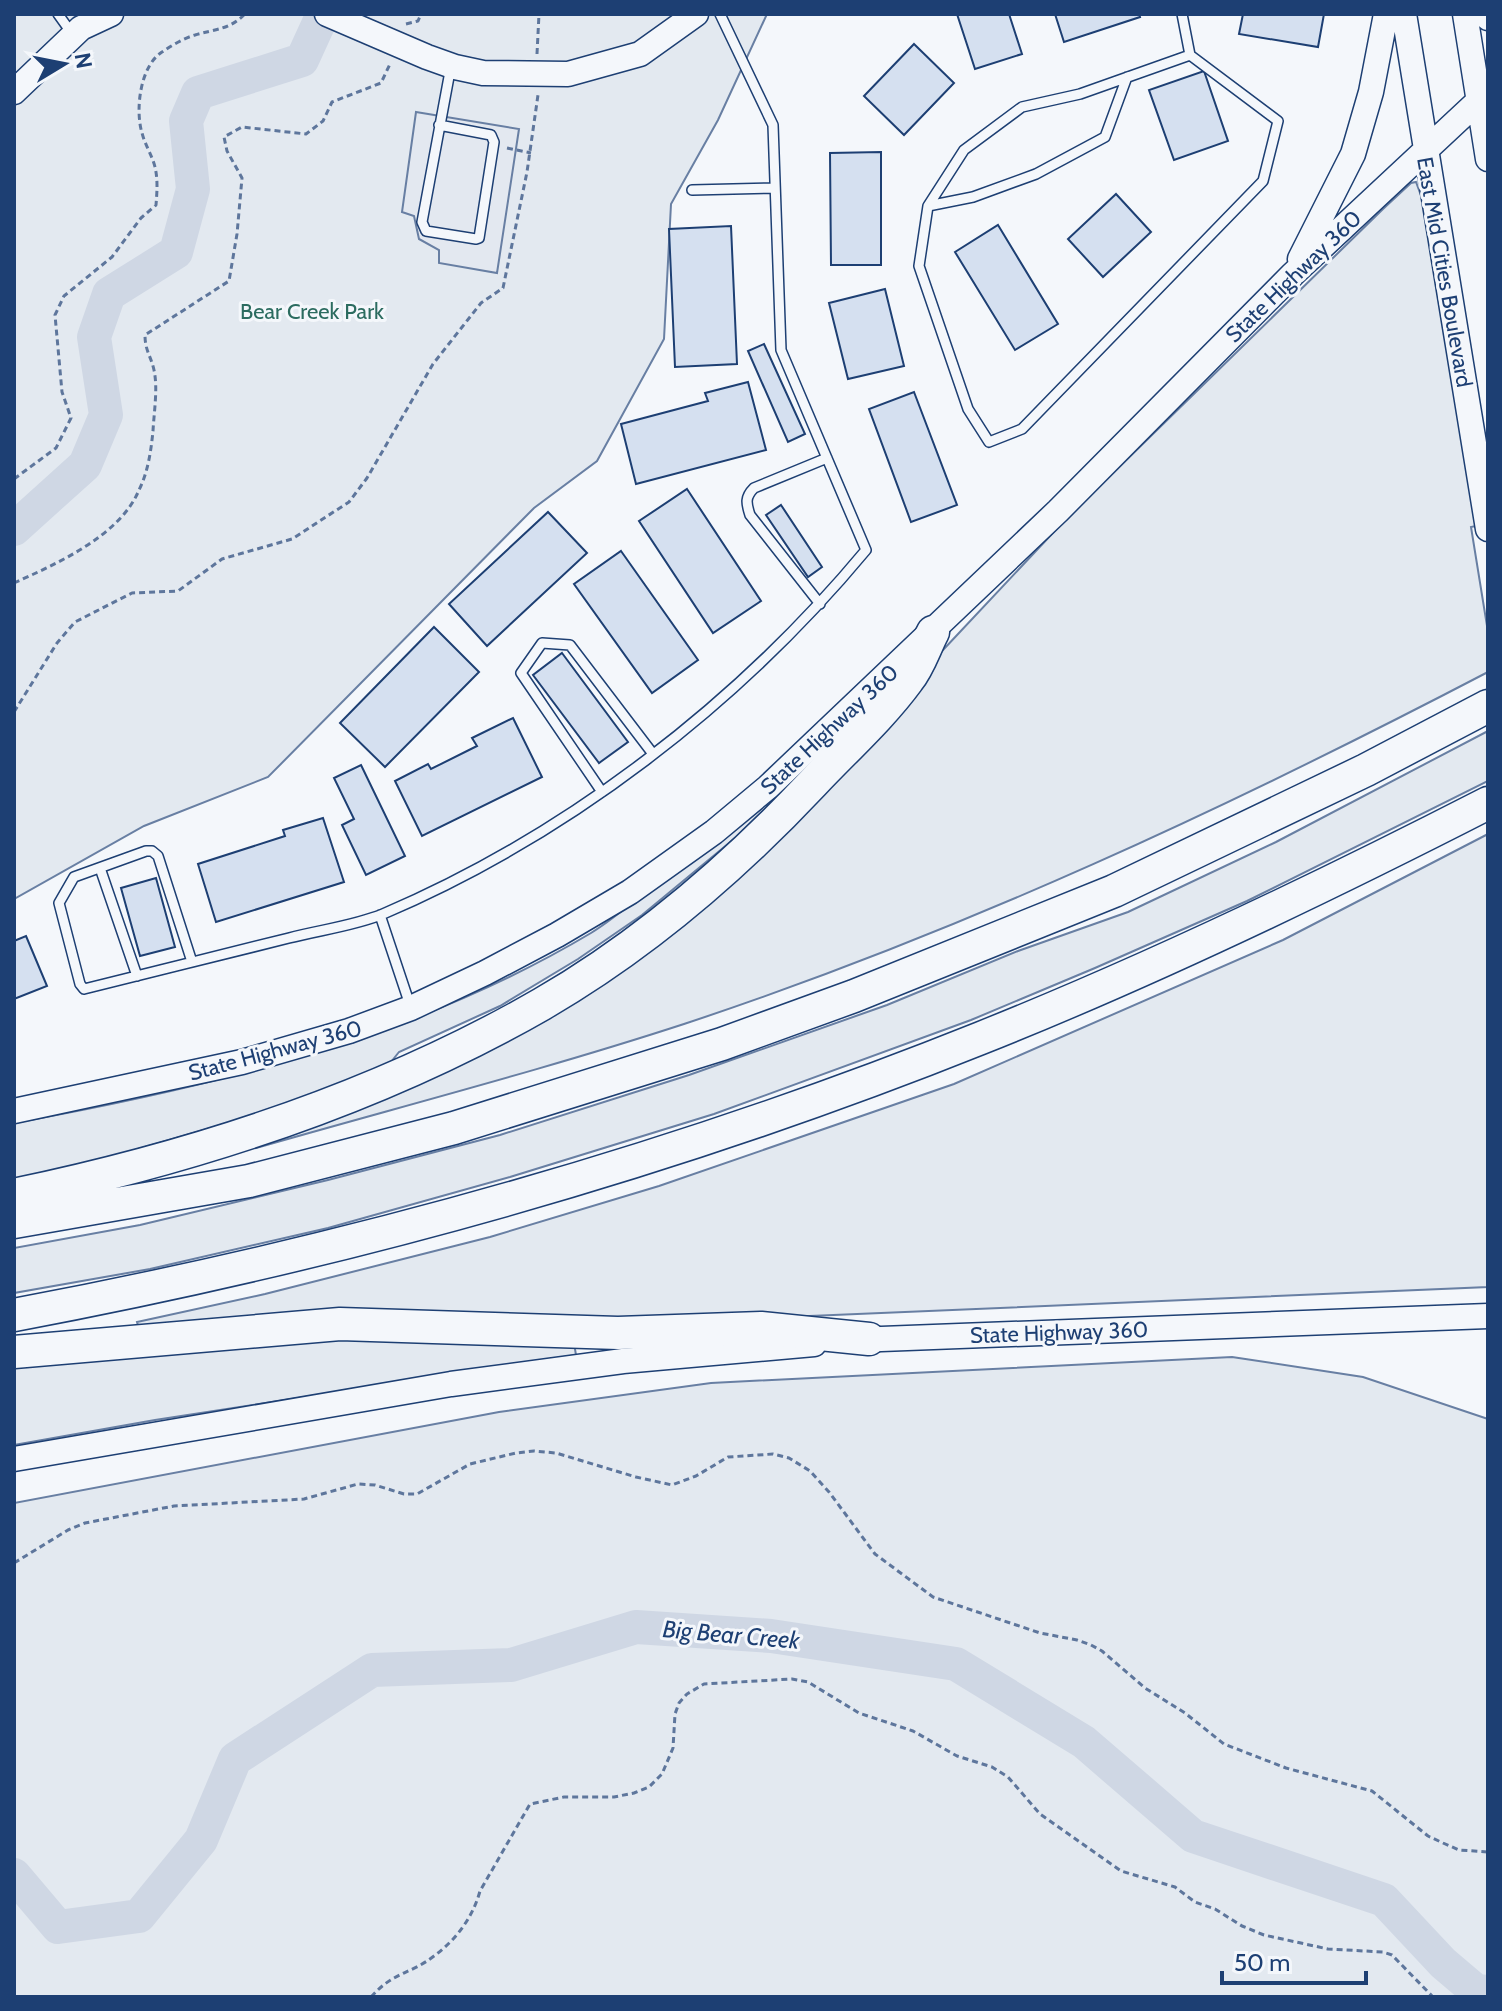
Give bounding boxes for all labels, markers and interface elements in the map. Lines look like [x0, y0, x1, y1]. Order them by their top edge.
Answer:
north arrow [24, 24, 104, 104]
text: N [69, 51, 98, 71]
street label: East Mid Cities Boulevard [1411, 155, 1478, 389]
street label: State Highway 360 [1220, 205, 1367, 348]
park label: Bear Creek Park [240, 298, 384, 325]
street label: State Highway 360 [755, 659, 904, 800]
street label: State Highway 360 [186, 1014, 365, 1087]
street label: State Highway 360 [969, 1316, 1149, 1349]
water label: Big Bear Creek [661, 1614, 801, 1655]
scale bar [1222, 1935, 1366, 1985]
text: 50 m [1234, 1948, 1290, 1977]

